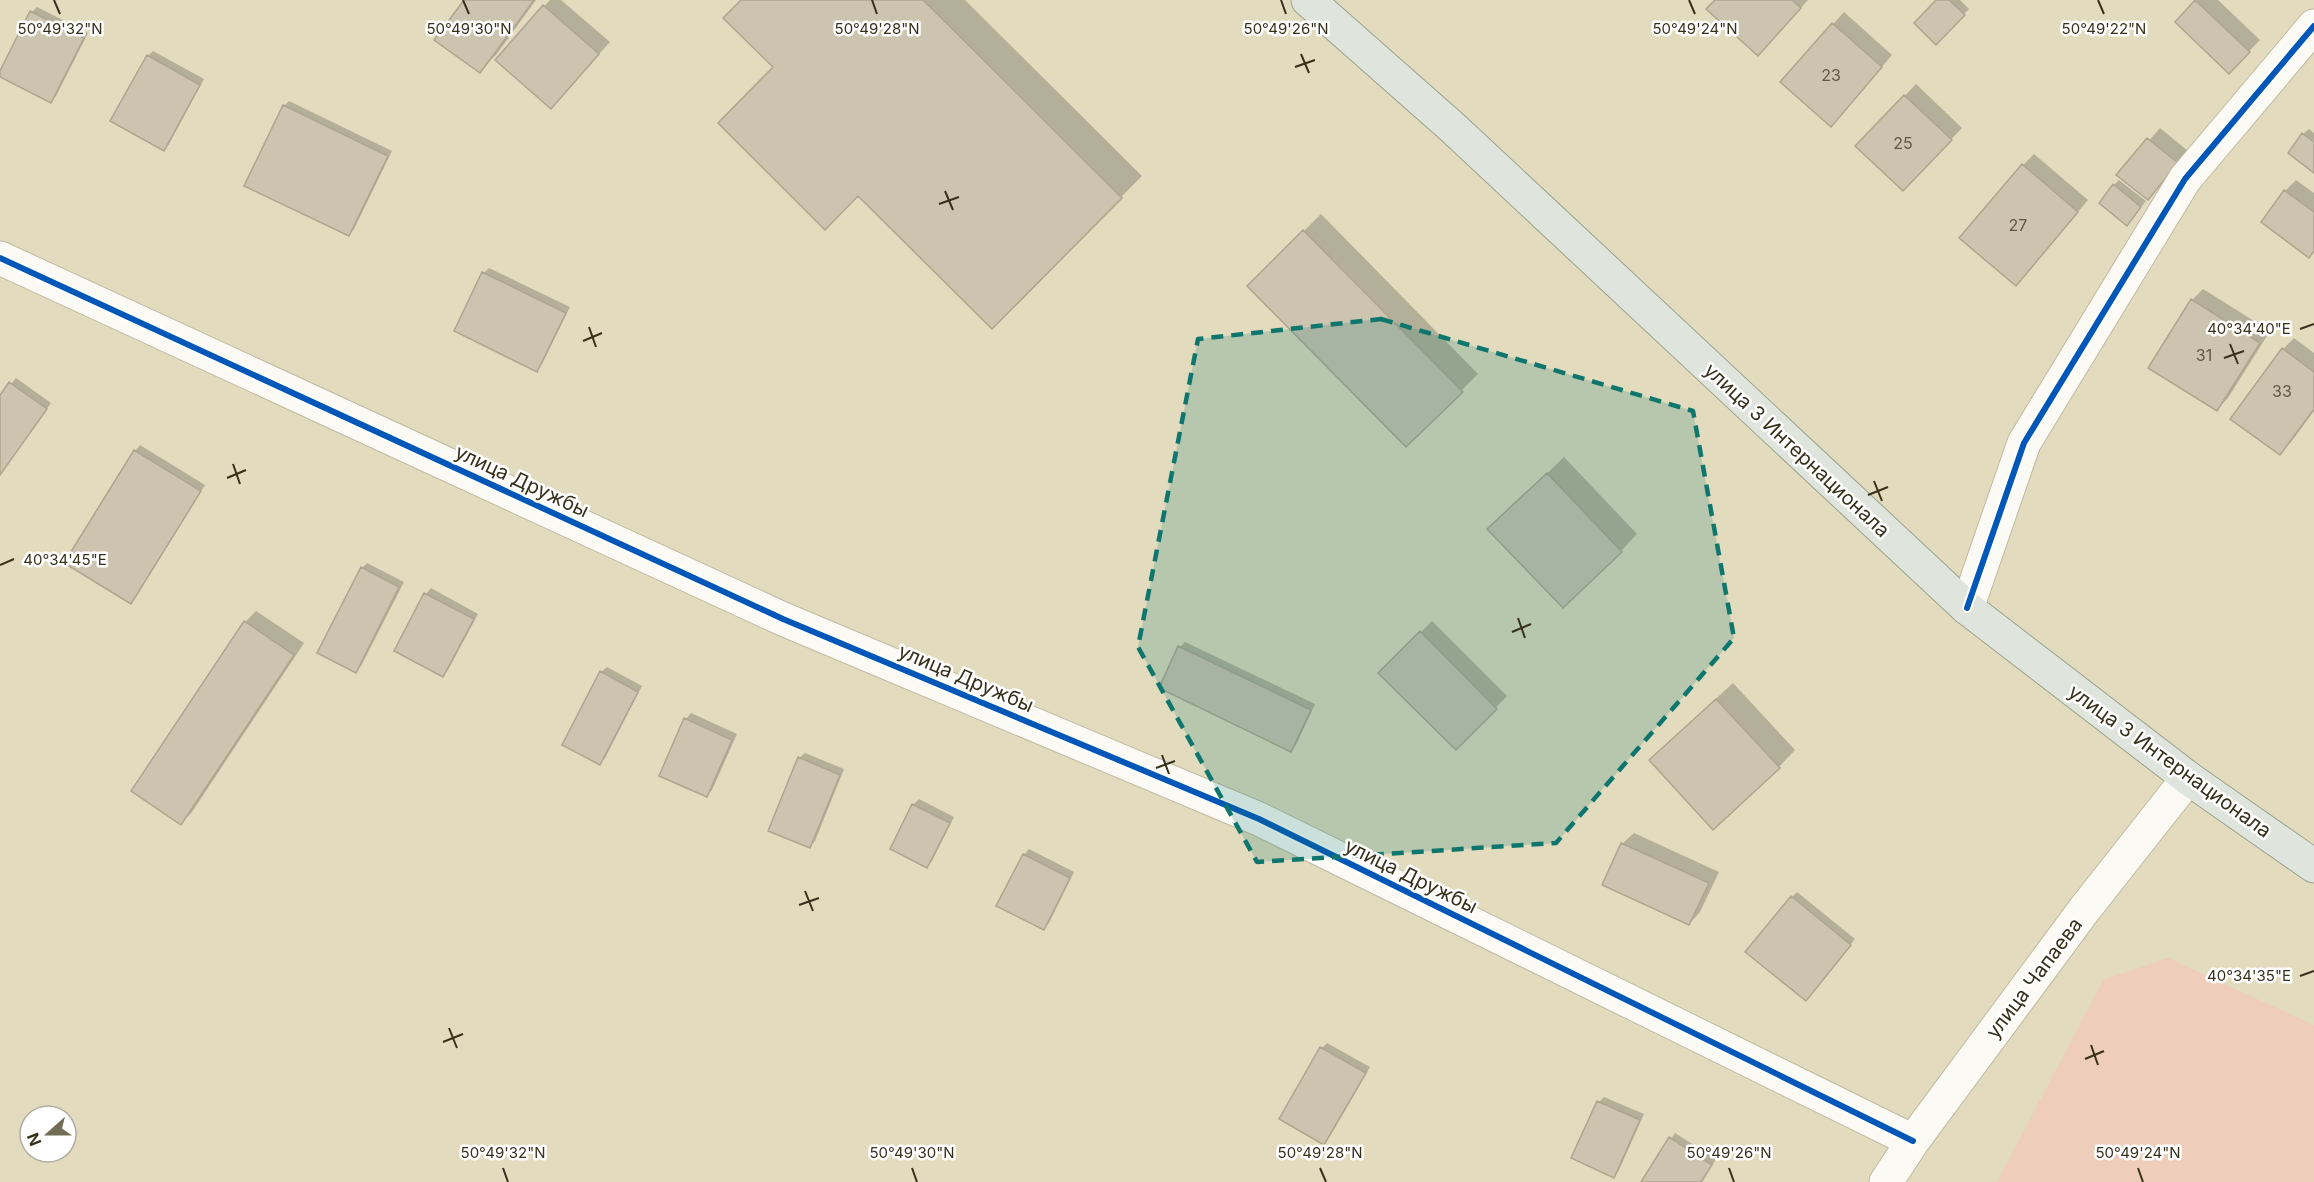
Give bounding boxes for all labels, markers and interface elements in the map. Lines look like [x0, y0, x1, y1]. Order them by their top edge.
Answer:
text: 50°49'32"N [18, 19, 102, 38]
text: 50°49'30"N [426, 19, 512, 38]
text: 50°49'28"N [835, 19, 919, 38]
text: 50°49'26"N [1244, 19, 1328, 38]
text: 50°49'24"N [1652, 19, 1738, 38]
text: 50°49'22"N [2062, 19, 2146, 38]
house number: 23 [1821, 65, 1841, 85]
house number: 25 [1893, 133, 1913, 153]
house number: 27 [2009, 215, 2027, 235]
text: 40°34'40"E [2207, 319, 2291, 338]
house number: 31 [2196, 345, 2212, 365]
street label: улица 3 Интернационала [1699, 358, 1895, 542]
house number: 33 [2272, 381, 2292, 401]
street label: улица Дружбы [451, 440, 593, 522]
text: 40°34'45"E [23, 550, 107, 569]
street label: улица Дружбы [895, 639, 1037, 717]
street label: улица 3 Интернационала [2064, 679, 2276, 843]
street label: улица Дружбы [1341, 833, 1481, 919]
street label: улица Чапаева [1981, 913, 2087, 1043]
text: 40°34'35"E [2207, 966, 2291, 985]
north arrow [18, 1104, 78, 1164]
text: N [22, 1130, 46, 1149]
text: 50°49'32"N [461, 1143, 545, 1162]
text: 50°49'30"N [869, 1143, 955, 1162]
text: 50°49'28"N [1278, 1143, 1362, 1162]
text: 50°49'26"N [1687, 1143, 1771, 1162]
text: 50°49'24"N [2095, 1143, 2181, 1162]

